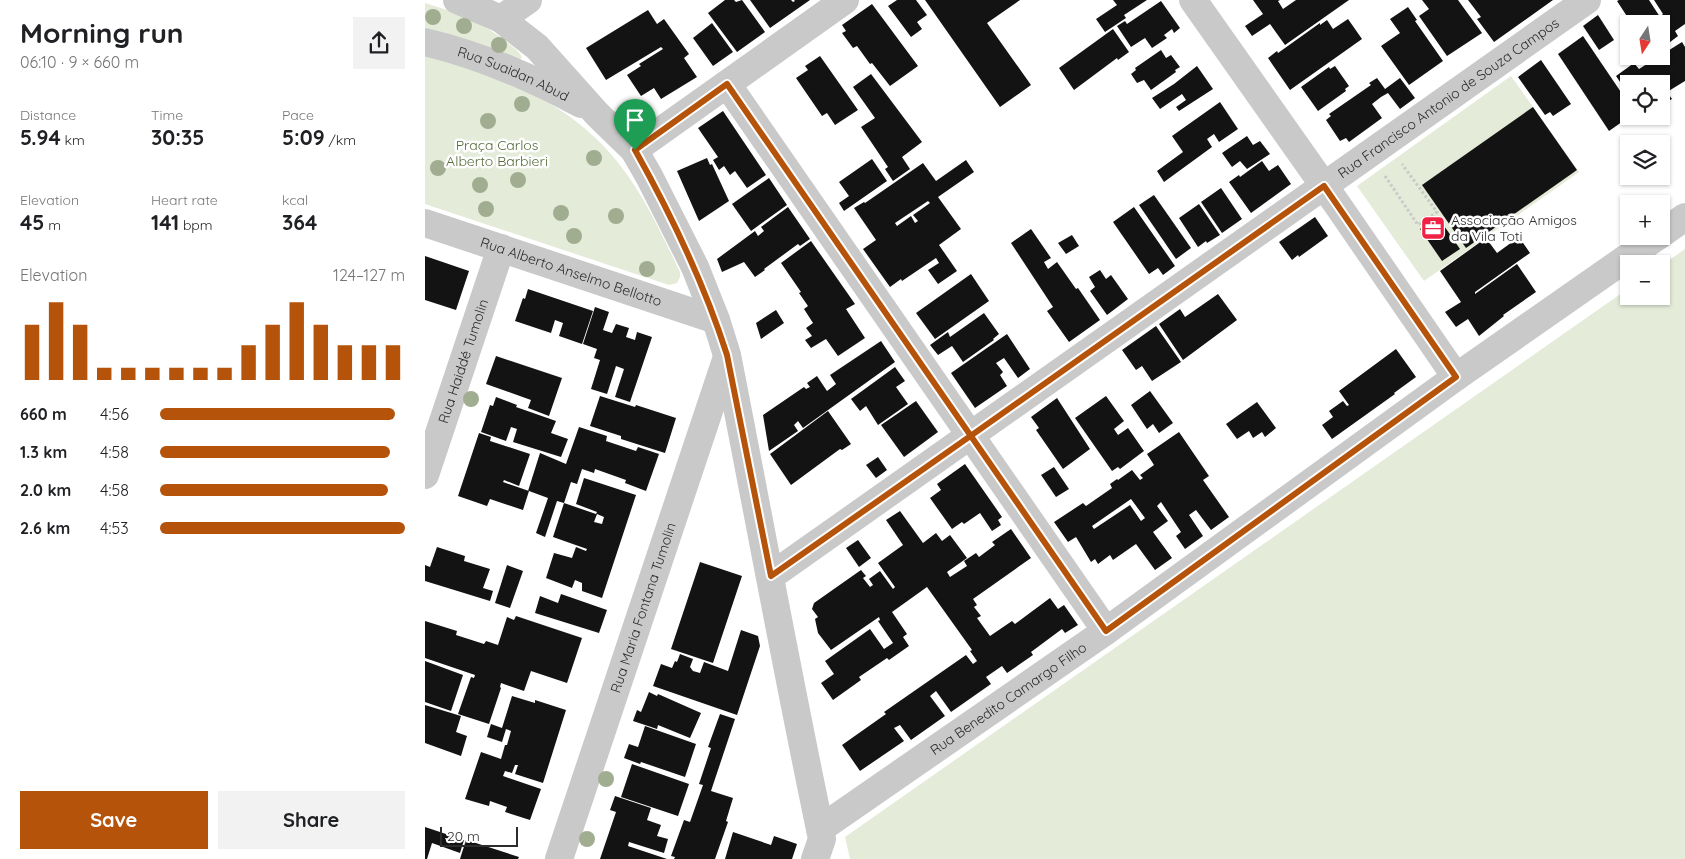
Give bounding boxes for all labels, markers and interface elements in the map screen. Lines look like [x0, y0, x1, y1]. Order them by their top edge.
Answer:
street label: Rua Francisco Antonio de Souza Campos [1334, 14, 1562, 182]
text: Morning run [20, 15, 184, 50]
north arrow [1620, 15, 1670, 65]
map controls [1620, 15, 1670, 305]
button: share [353, 17, 405, 69]
street label: Rua Suaidan Abud [455, 42, 572, 105]
text: 06:10 · 9 × 660 m [20, 52, 139, 72]
button: locate [1620, 75, 1670, 125]
pin [614, 99, 656, 150]
text: Distance [20, 106, 76, 124]
text: Time [151, 106, 183, 124]
text: Pace [282, 106, 314, 124]
icon: arrive [621, 106, 649, 134]
text: 5.94 [20, 124, 61, 150]
text: 30:35 [151, 124, 204, 150]
text: 5:09 [282, 124, 325, 150]
text: km [61, 131, 85, 149]
text: /km [325, 131, 356, 149]
button: layers [1620, 135, 1670, 185]
park label: Praça Carlos Alberto Barbieri [446, 136, 548, 170]
text: Elevation [20, 191, 79, 209]
text: Heart rate [151, 191, 218, 209]
text: kcal [282, 191, 308, 209]
button: + [1620, 195, 1670, 245]
text: 45 [20, 209, 44, 235]
text: 141 [151, 209, 179, 235]
text: 364 [282, 209, 317, 235]
place label: Associação Amigos da Vila Toti [1451, 211, 1577, 245]
office icon: Associação Amigos da Vila Toti [1420, 215, 1446, 241]
text: m [44, 216, 61, 234]
text: bpm [179, 216, 213, 234]
street label: Rua Alberto Anselmo Bellotto [478, 233, 664, 310]
button: − [1620, 255, 1670, 305]
text: Elevation [20, 265, 87, 285]
text: 124–127 m [333, 265, 405, 285]
street label: Rua Haiddé Tumolin [434, 297, 492, 426]
text: 660 m [20, 404, 67, 424]
text: 4:56 [100, 404, 129, 424]
text: 1.3 km [20, 442, 67, 462]
text: 4:58 [100, 442, 129, 462]
text: 2.0 km [20, 480, 71, 500]
text: 4:58 [100, 480, 129, 500]
text: 2.6 km [20, 518, 70, 538]
text: 4:53 [100, 518, 129, 538]
street label: Rua Maria Fontana Tumolin [606, 520, 680, 695]
street label: Rua Benedito Camargo Filho [926, 638, 1090, 759]
button: Save [20, 791, 208, 849]
button: Share [218, 791, 405, 849]
scale bar [440, 824, 517, 847]
text: 20 m [447, 827, 480, 845]

